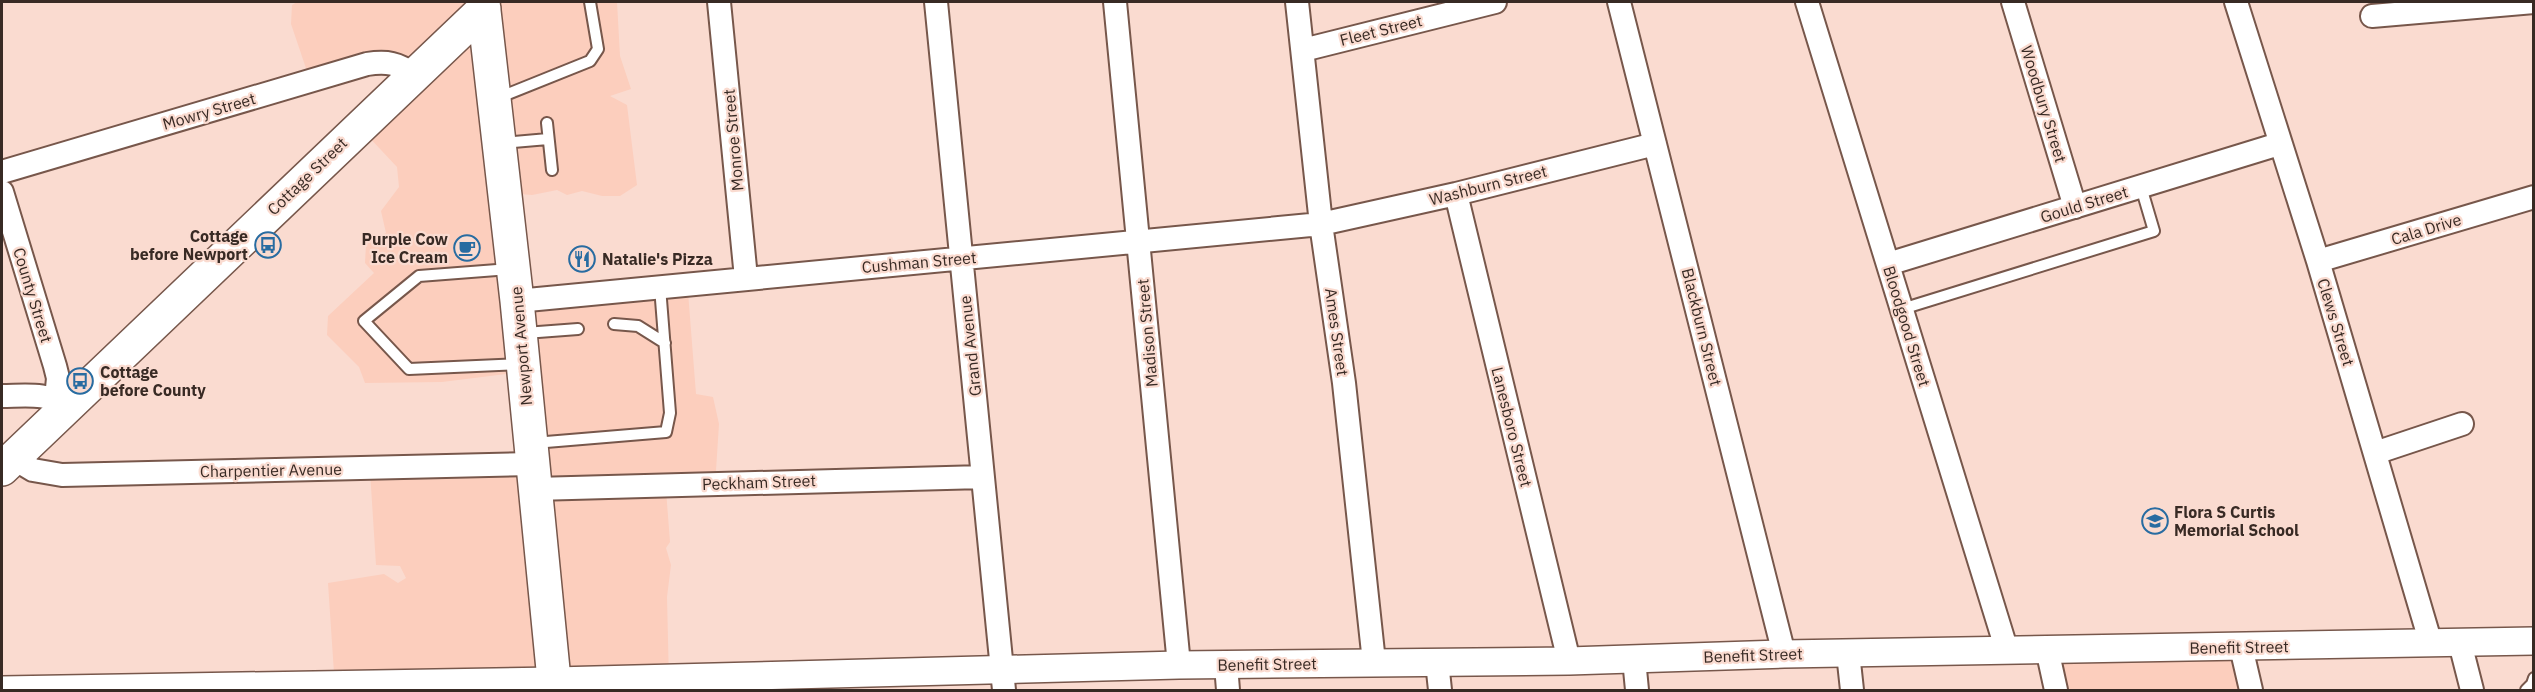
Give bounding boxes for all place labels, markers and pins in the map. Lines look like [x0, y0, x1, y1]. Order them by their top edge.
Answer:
place label: Cottage before Newport [130, 226, 248, 264]
place label: Purple Cow Ice Cream [361, 229, 449, 267]
bus stop icon: Cottage before Newport [253, 230, 283, 260]
cafe icon: Purple Cow Ice Cream [452, 233, 482, 263]
restaurant icon: Natalie's Pizza [567, 244, 597, 274]
place label: Natalie's Pizza [602, 249, 713, 269]
place label: Cottage before County [100, 362, 206, 400]
bus stop icon: Cottage before County [65, 366, 95, 396]
place label: Flora S Curtis Memorial School [2174, 502, 2299, 540]
school or university icon: Flora S Curtis Memorial School [2140, 506, 2170, 536]

